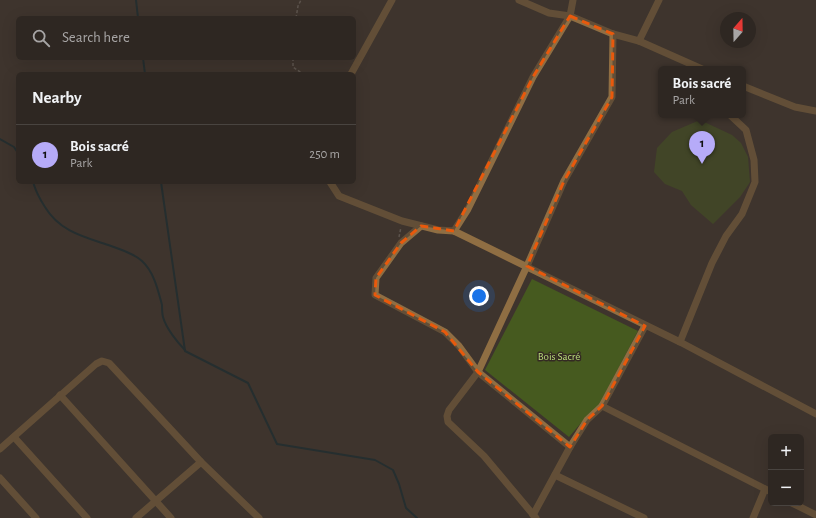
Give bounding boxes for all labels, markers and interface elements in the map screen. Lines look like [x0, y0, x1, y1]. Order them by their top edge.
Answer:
north arrow [720, 12, 756, 48]
search box [16, 16, 356, 60]
icon: search [30, 27, 52, 49]
text: Search here [62, 30, 130, 45]
popup [658, 66, 746, 118]
text: Bois sacré [673, 76, 731, 91]
text: Nearby [32, 89, 82, 106]
text: Park [673, 94, 695, 107]
pin: 1 [689, 131, 715, 164]
text: Bois sacré [70, 139, 129, 154]
text: 1 [43, 148, 47, 161]
text: 250 m [309, 148, 340, 161]
text: Park [70, 157, 92, 170]
your location [469, 286, 489, 306]
park label: Bois Sacré [538, 351, 580, 362]
map controls [768, 434, 804, 506]
button: + [768, 434, 804, 470]
button: − [768, 470, 804, 506]

